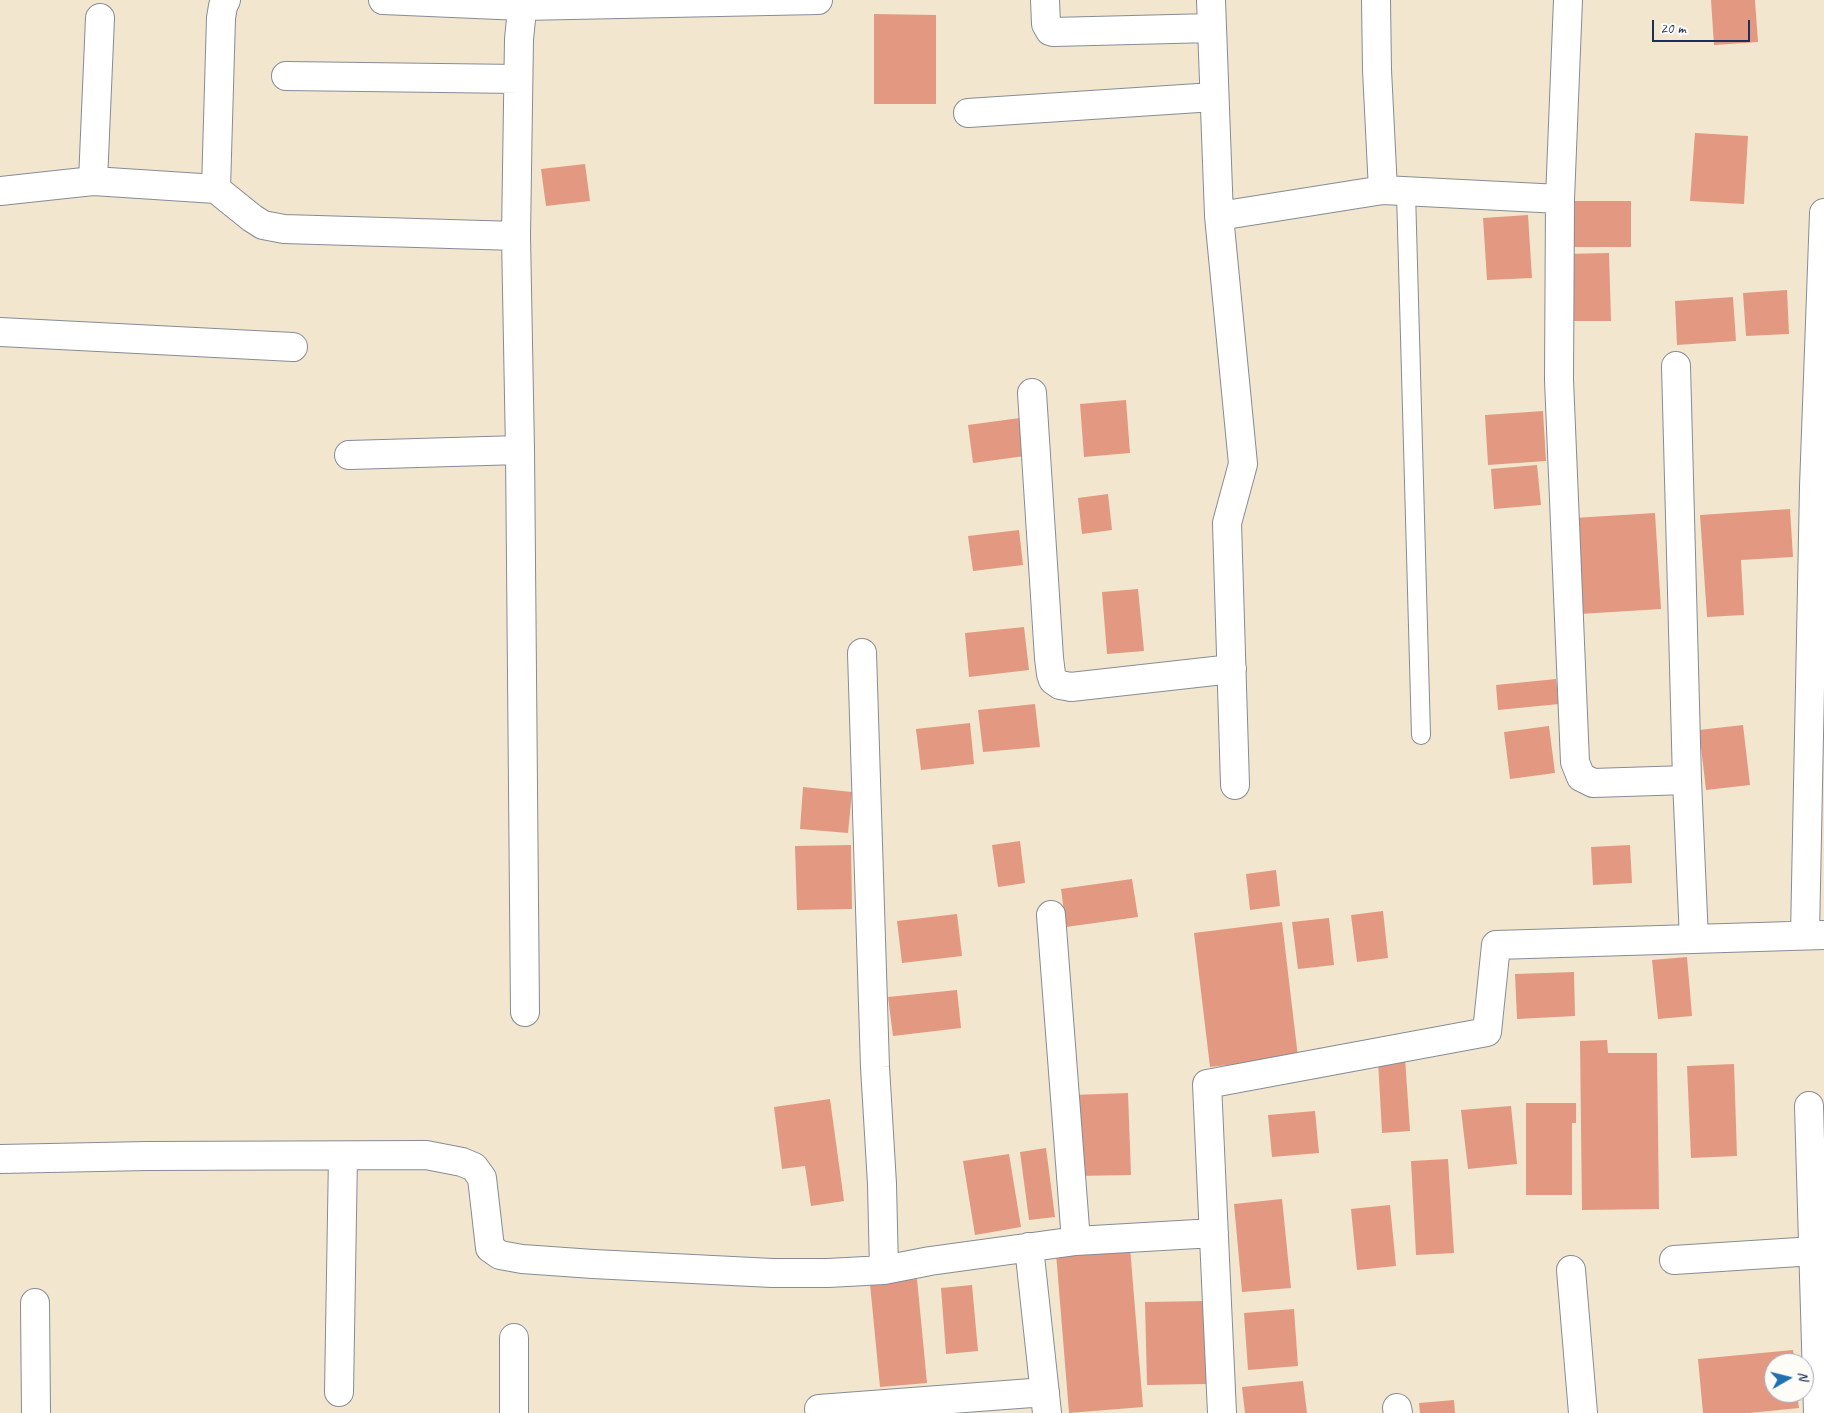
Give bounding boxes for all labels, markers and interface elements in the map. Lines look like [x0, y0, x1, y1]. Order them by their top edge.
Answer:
scale bar [1654, 10, 1752, 42]
text: 20 m [1660, 19, 1686, 38]
north arrow [1764, 1353, 1814, 1403]
text: N [1794, 1370, 1812, 1381]

